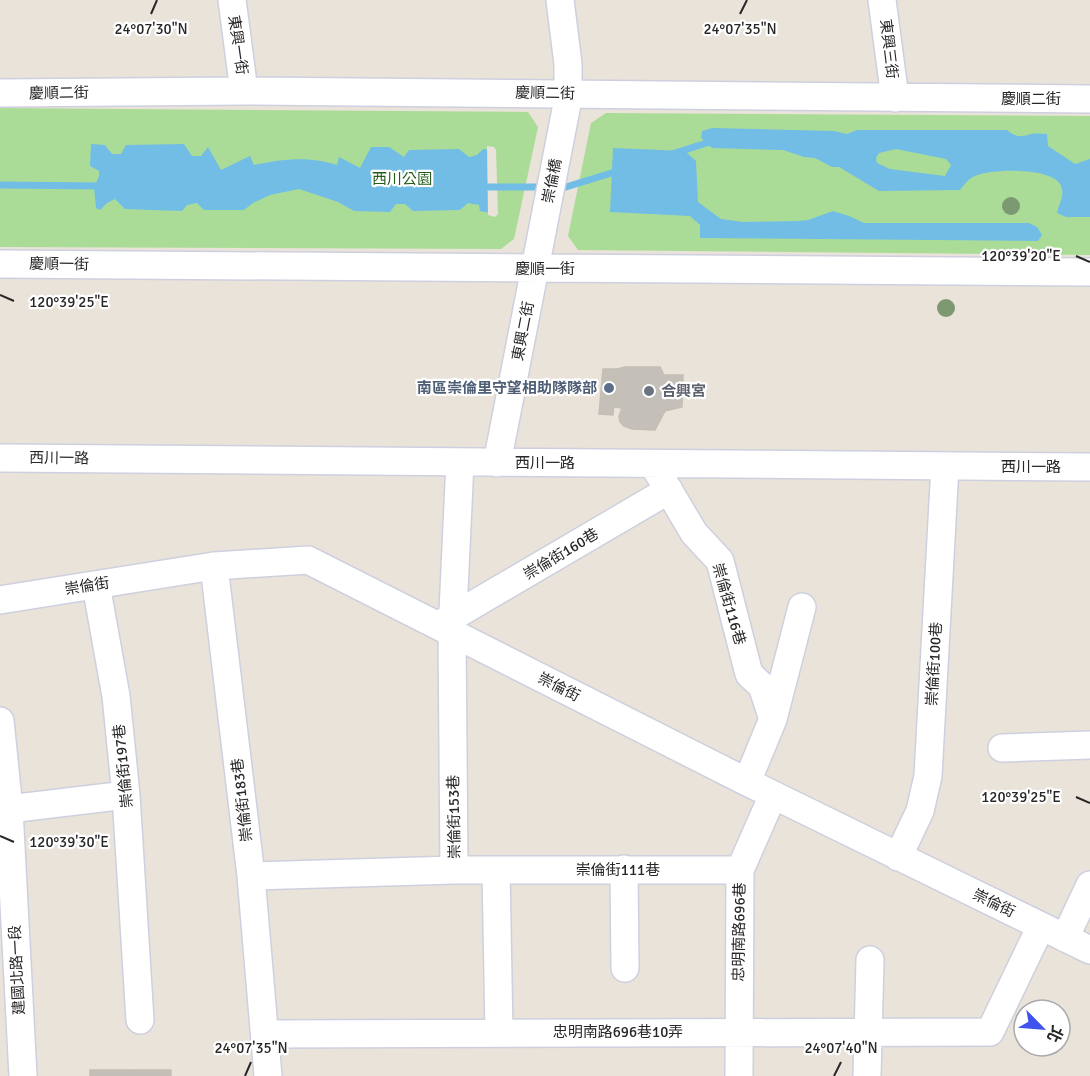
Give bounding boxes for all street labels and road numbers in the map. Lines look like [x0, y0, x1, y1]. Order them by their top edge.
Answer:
street label: 東興一街 [225, 14, 251, 76]
street label: 東興三街 [876, 18, 902, 80]
street label: 慶順二街 [29, 83, 89, 103]
street label: 慶順二街 [515, 83, 575, 103]
street label: 慶順二街 [1001, 90, 1061, 108]
street label: 崇倫橋 [539, 157, 565, 205]
street label: 慶順一街 [29, 254, 89, 274]
street label: 慶順一街 [515, 260, 575, 278]
street label: 東興二街 [508, 300, 538, 362]
street label: 西川一路 [29, 448, 89, 468]
street label: 西川一路 [515, 454, 575, 472]
street label: 西川一路 [1001, 458, 1061, 476]
street label: 崇倫街160巷 [520, 525, 602, 583]
street label: 崇倫街116巷 [709, 561, 749, 647]
street label: 崇倫街 [63, 574, 111, 598]
street label: 崇倫街100巷 [923, 621, 945, 707]
street label: 崇倫街 [535, 669, 583, 705]
street label: 崇倫街197巷 [110, 723, 136, 809]
street label: 崇倫街183巷 [228, 757, 256, 843]
street label: 崇倫街153巷 [444, 775, 464, 859]
street label: 崇倫街111巷 [576, 861, 660, 879]
street label: 忠明南路696巷 [729, 882, 749, 982]
street label: 崇倫街 [970, 885, 1018, 921]
street label: 建國北路一段 [6, 925, 28, 1015]
street label: 忠明南路696巷10弄 [553, 1023, 683, 1041]

